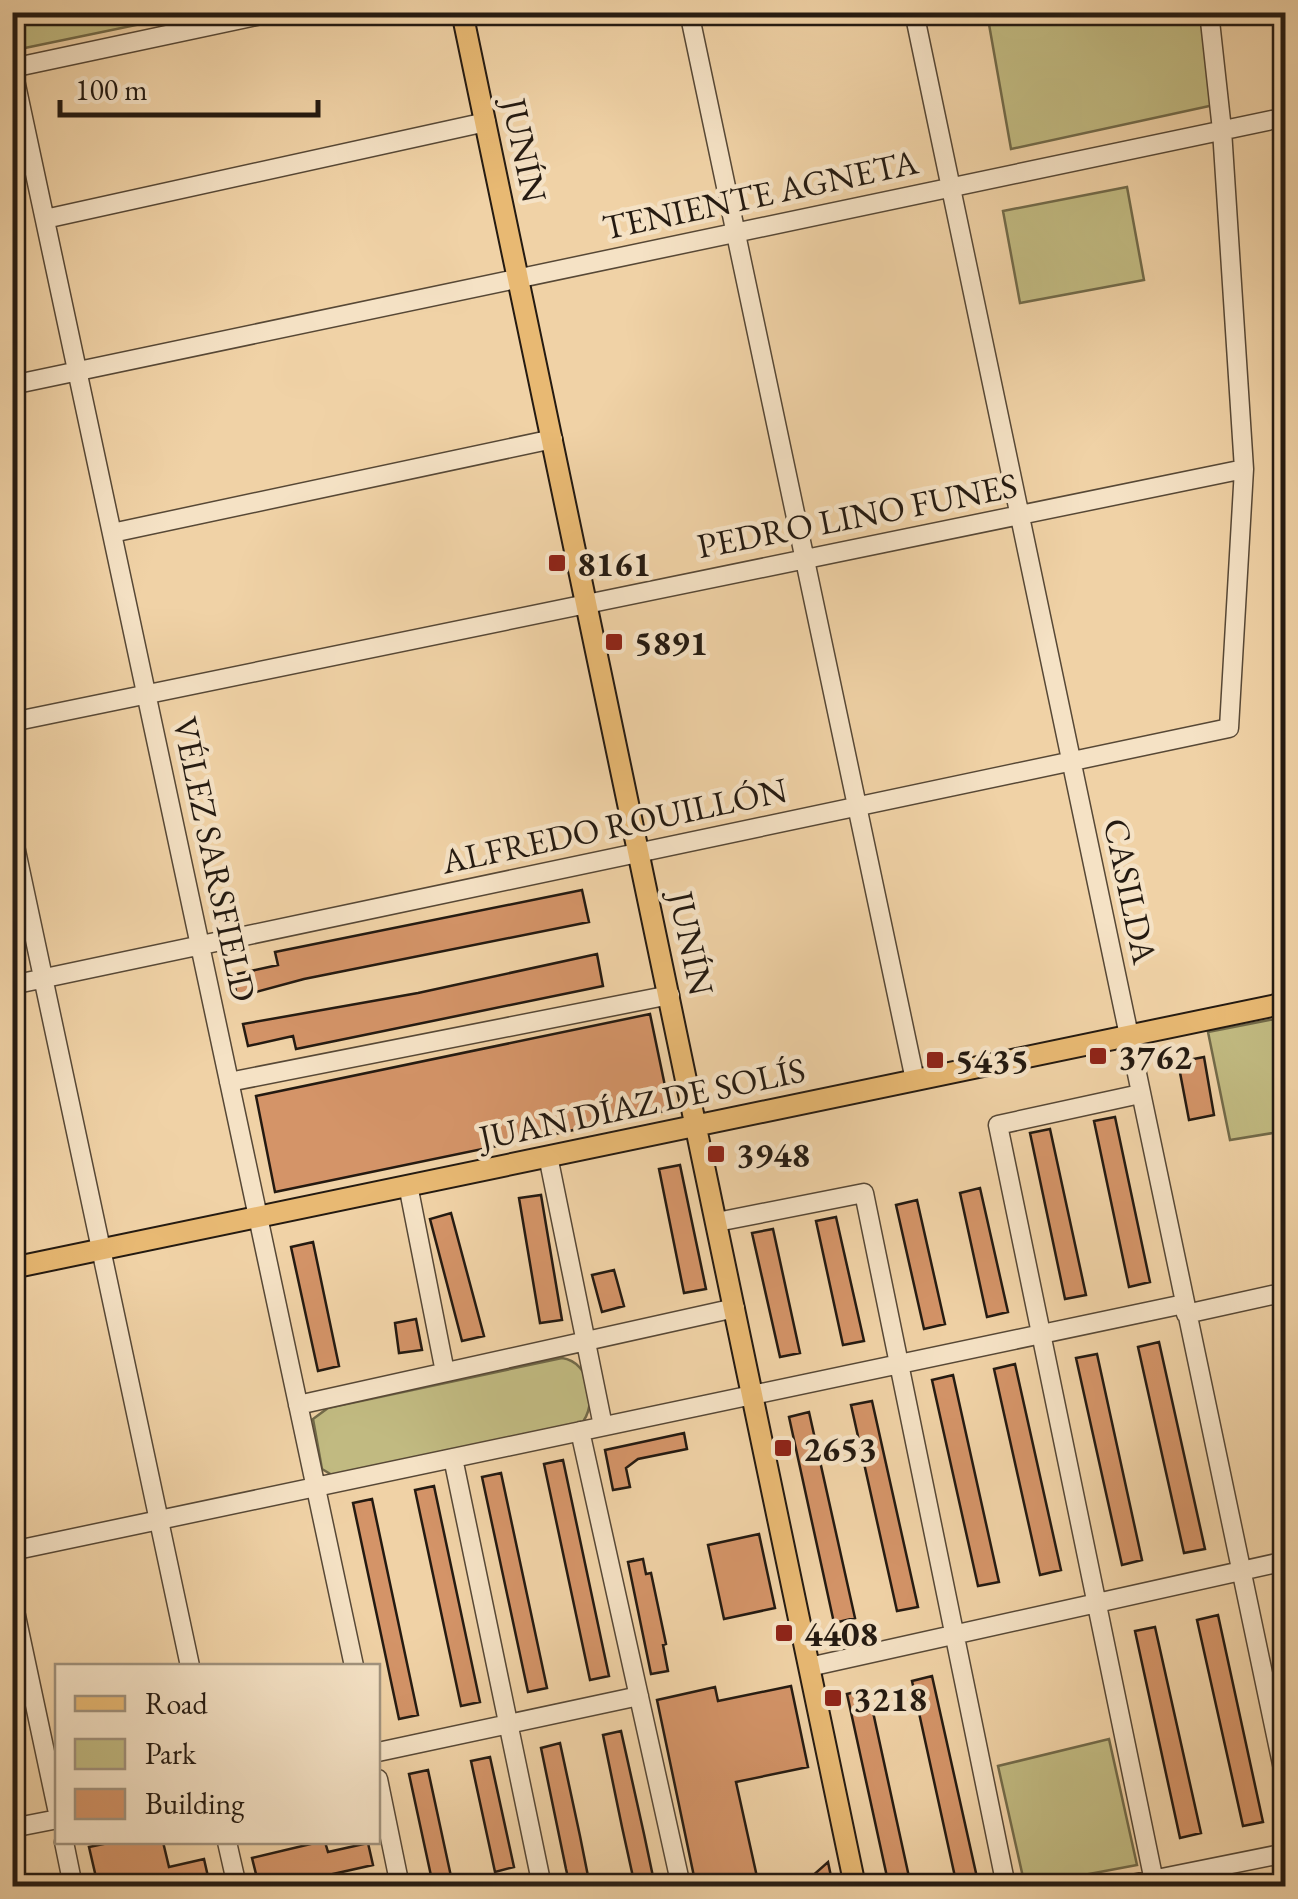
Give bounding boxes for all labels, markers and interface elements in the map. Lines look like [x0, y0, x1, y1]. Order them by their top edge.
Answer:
scale bar [60, 55, 318, 117]
text: 100 m [75, 70, 148, 109]
street label: JUNÍN [491, 91, 558, 206]
street label: TENIENTE AGNETA [598, 138, 923, 249]
street label: PEDRO LINO FUNES [693, 462, 1021, 568]
place label: 8161 [577, 541, 651, 586]
marker: 8161 [546, 552, 568, 574]
place label: 5891 [634, 620, 708, 665]
marker: 5891 [603, 631, 625, 653]
street label: VÉLEZ SARSFIELD [163, 713, 267, 1005]
street label: ALFREDO ROUILLÓN [436, 766, 791, 884]
street label: CASILDA [1094, 814, 1168, 968]
street label: JUNÍN [658, 884, 725, 999]
place label: 3762 [1118, 1034, 1193, 1079]
place label: 5435 [955, 1038, 1029, 1083]
marker: 3762 [1087, 1045, 1109, 1067]
street label: JUAN DÍAZ DE SOLÍS [472, 1046, 809, 1160]
marker: 5435 [924, 1049, 946, 1071]
place label: 3948 [736, 1132, 810, 1177]
marker: 3948 [705, 1143, 727, 1165]
place label: 2653 [803, 1426, 877, 1471]
marker: 2653 [772, 1437, 794, 1459]
place label: 4408 [804, 1611, 878, 1656]
marker: 4408 [773, 1622, 795, 1644]
legend [55, 1664, 380, 1844]
place label: 3218 [853, 1676, 927, 1721]
text: Road [145, 1684, 209, 1723]
marker: 3218 [822, 1687, 844, 1709]
text: Park [145, 1734, 197, 1773]
text: Building [145, 1784, 245, 1823]

